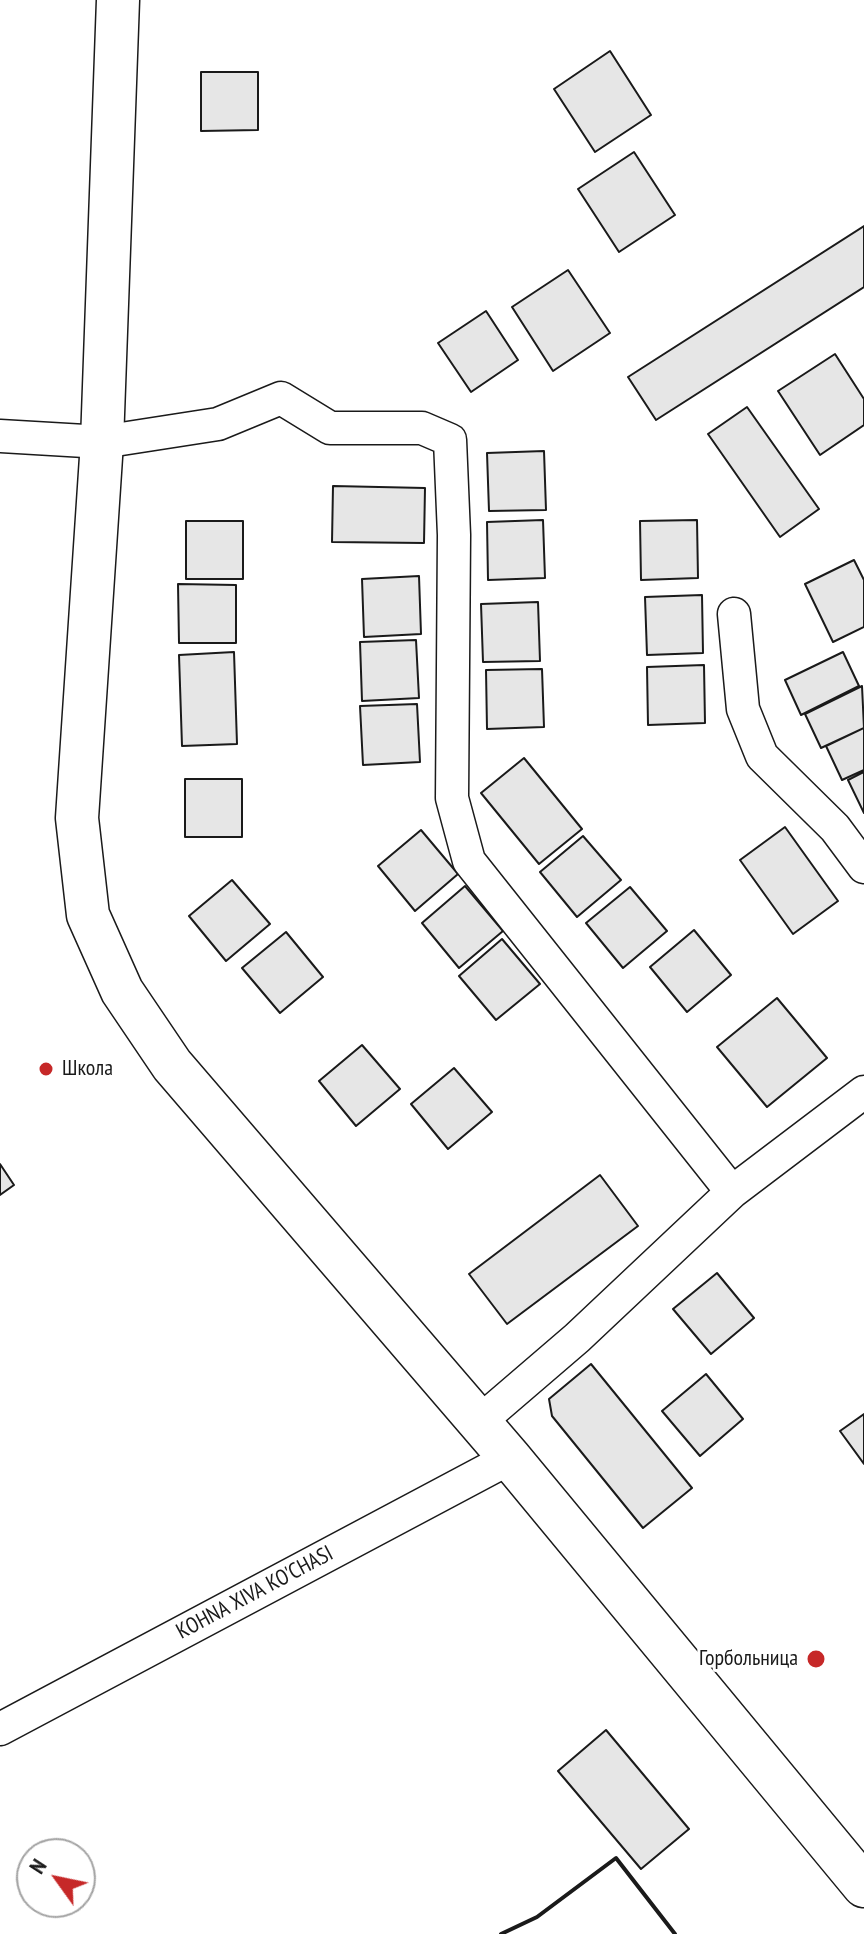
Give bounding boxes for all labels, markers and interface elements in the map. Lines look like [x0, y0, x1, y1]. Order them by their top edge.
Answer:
place label: Школа [62, 1056, 113, 1082]
marker: Школа [37, 1060, 55, 1078]
street label: KOHNA XIVA KO'CHASI [172, 1541, 338, 1645]
place label: Горбольница [699, 1646, 798, 1672]
marker: Горбольница [805, 1648, 827, 1670]
north arrow [16, 1838, 96, 1918]
text: N [23, 1853, 53, 1879]

